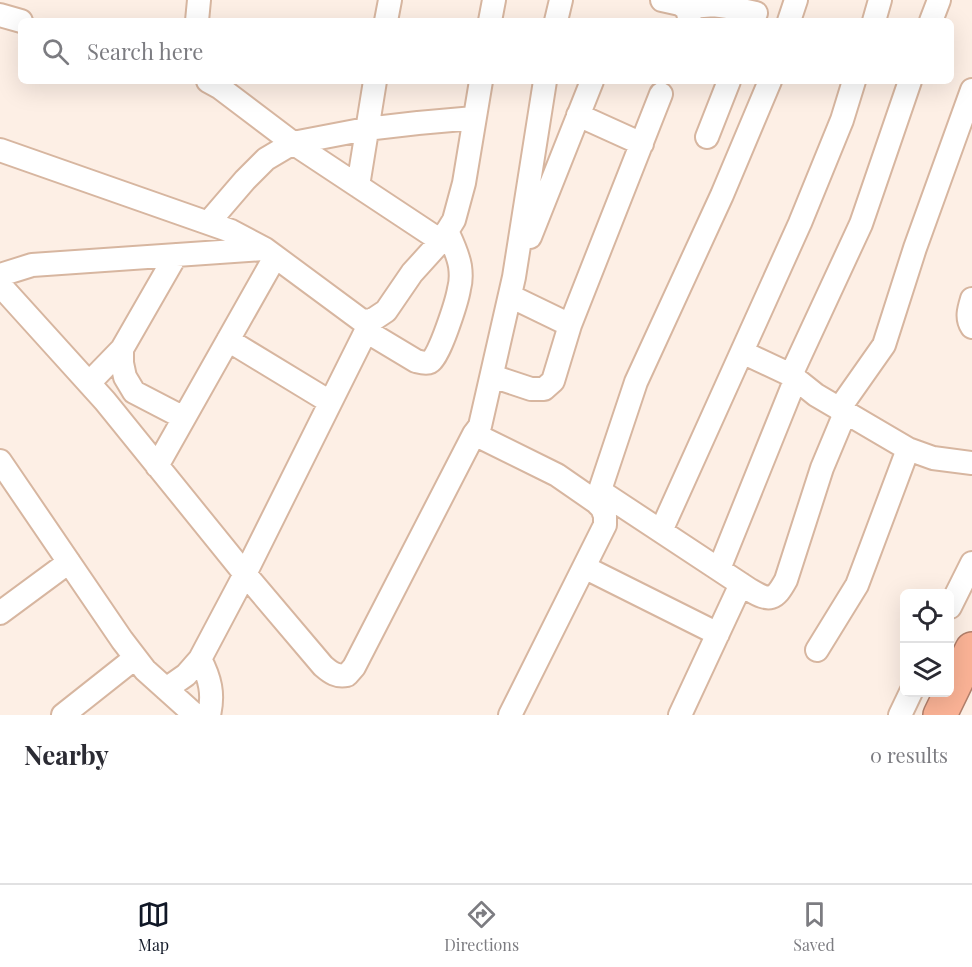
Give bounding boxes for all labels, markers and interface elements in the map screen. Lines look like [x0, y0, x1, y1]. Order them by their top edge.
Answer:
search box [18, 18, 954, 84]
icon: search [39, 35, 72, 68]
text: Search here [87, 36, 203, 66]
map controls [900, 589, 954, 697]
button: locate [900, 589, 954, 643]
button: layers [900, 643, 954, 697]
text: Nearby [24, 737, 109, 772]
text: 0 results [870, 741, 948, 768]
tab: Map [137, 898, 170, 955]
tab: Directions [444, 898, 519, 955]
tab: Saved [793, 898, 835, 955]

